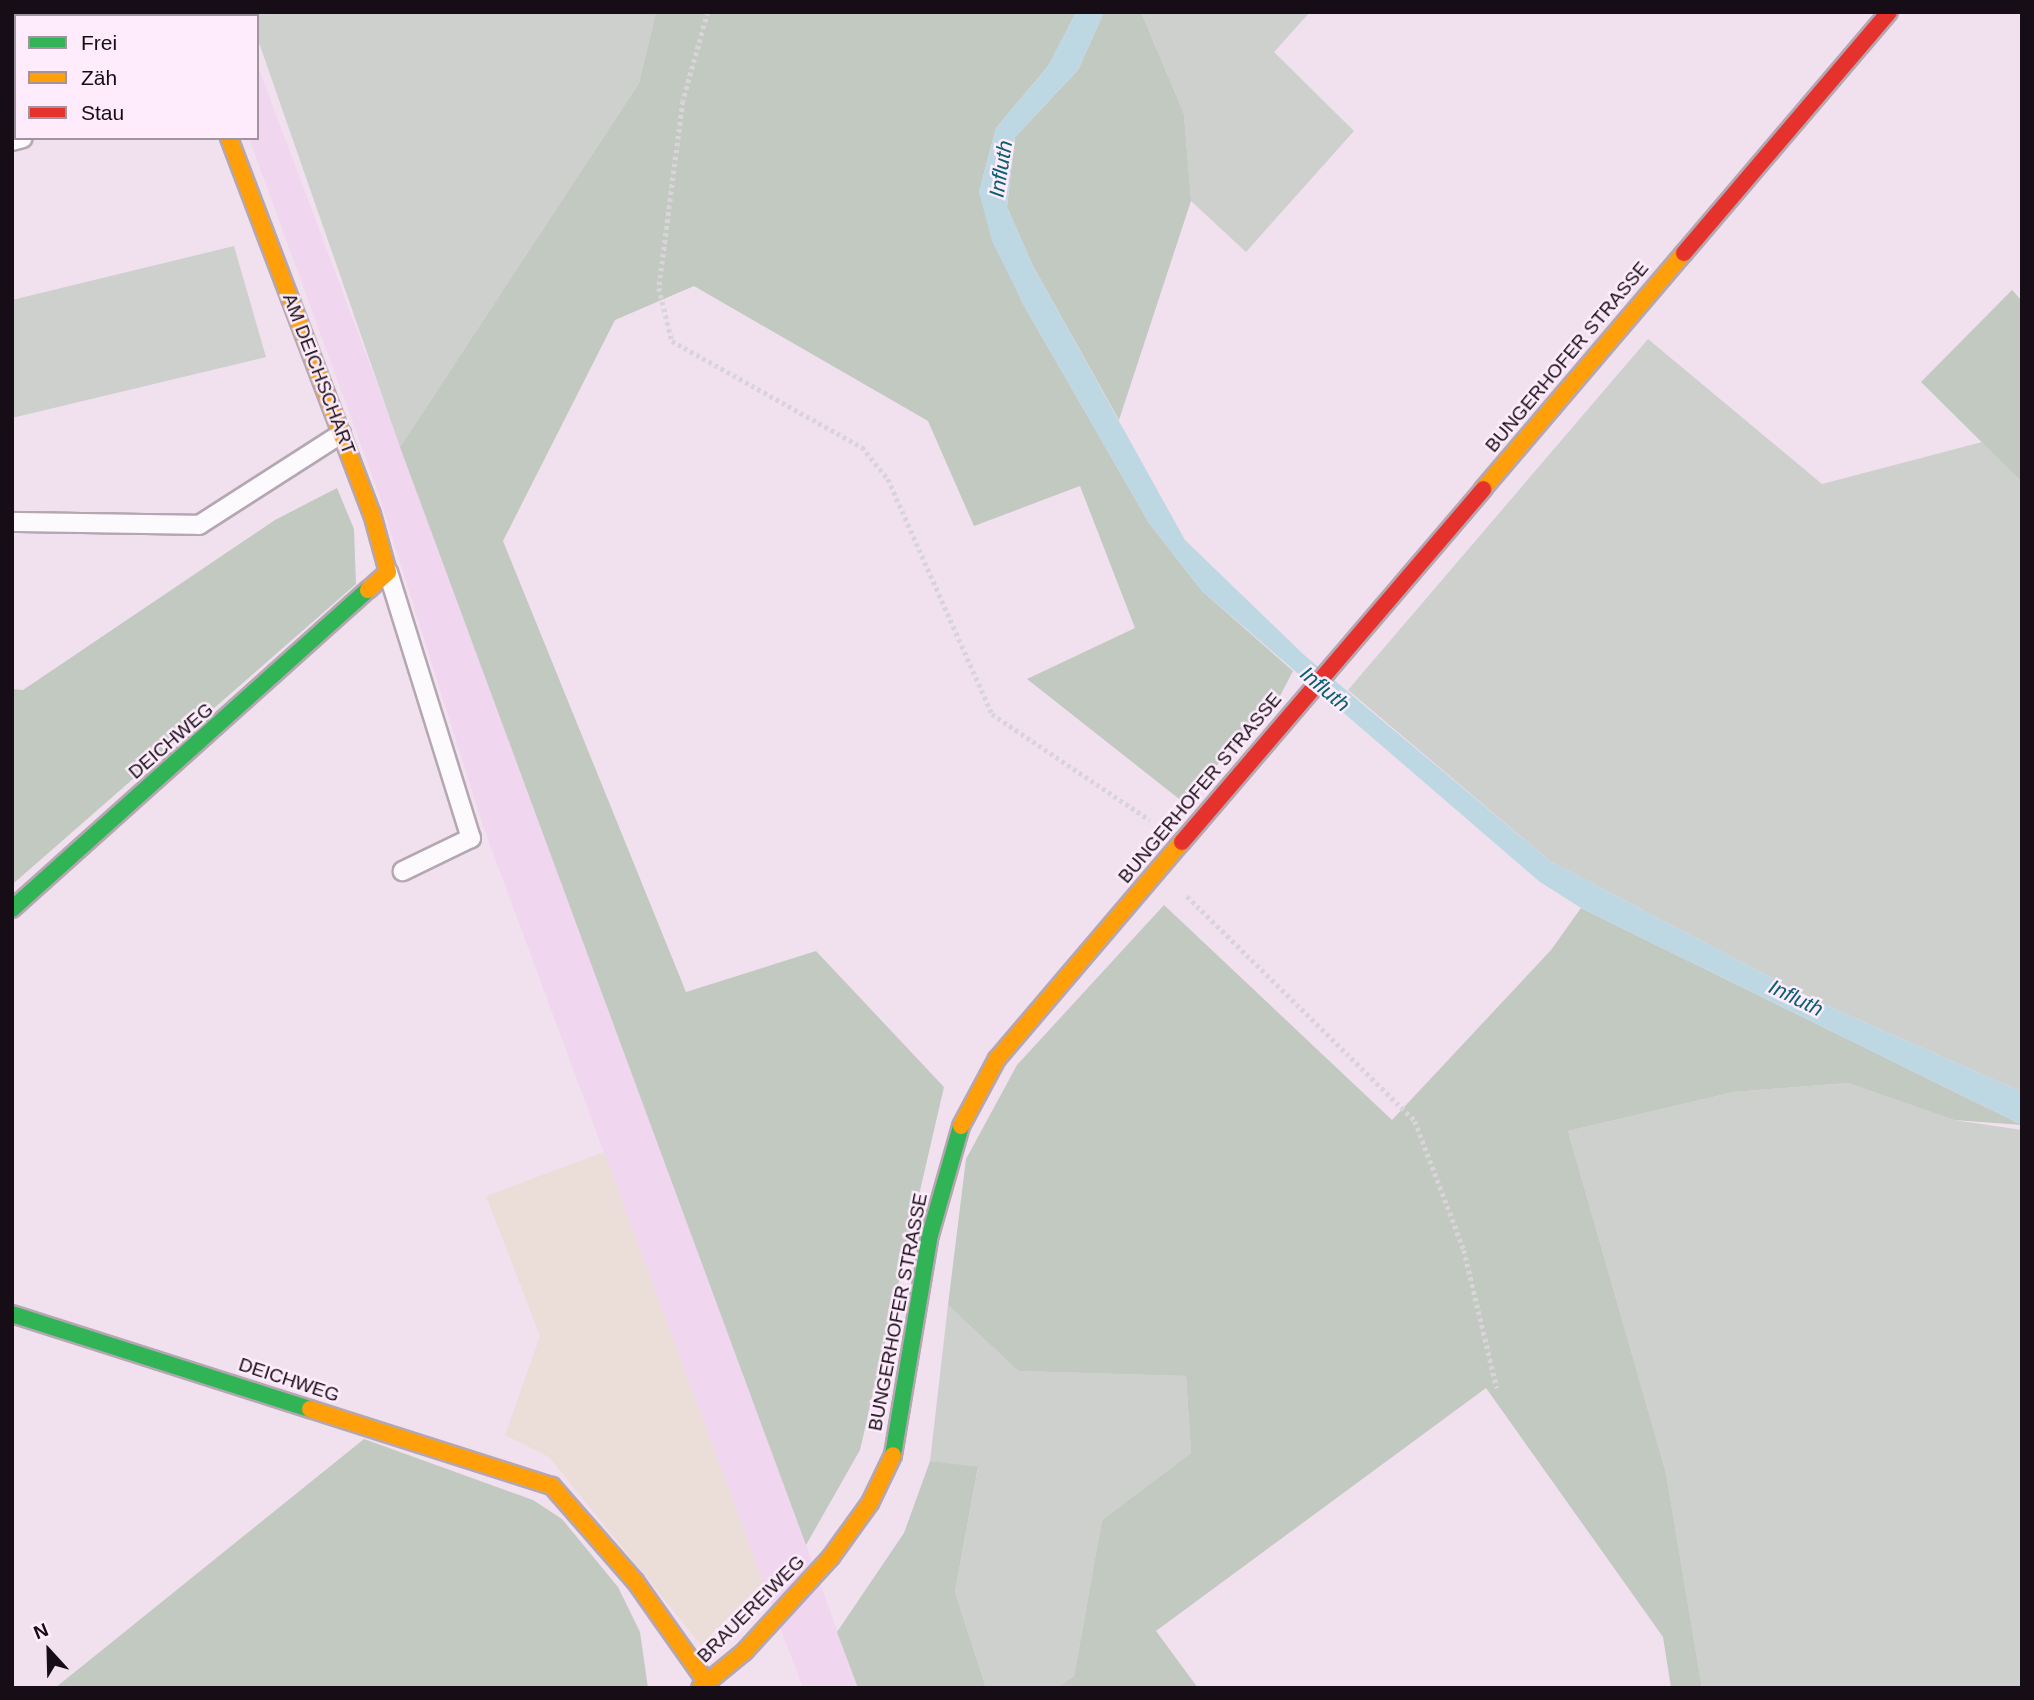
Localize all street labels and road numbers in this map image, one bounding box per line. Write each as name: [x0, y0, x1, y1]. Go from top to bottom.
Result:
street label: BUNGERHOFER STRASSE: [1481, 257, 1653, 457]
street label: AM DEICHSCHART: [278, 290, 360, 458]
street label: BUNGERHOFER STRASSE: [1114, 688, 1286, 888]
street label: DEICHWEG: [124, 698, 218, 784]
street label: BUNGERHOFER STRASSE: [864, 1191, 932, 1433]
street label: DEICHWEG: [236, 1353, 342, 1407]
street label: BRAUEREIWEG: [693, 1551, 809, 1667]

